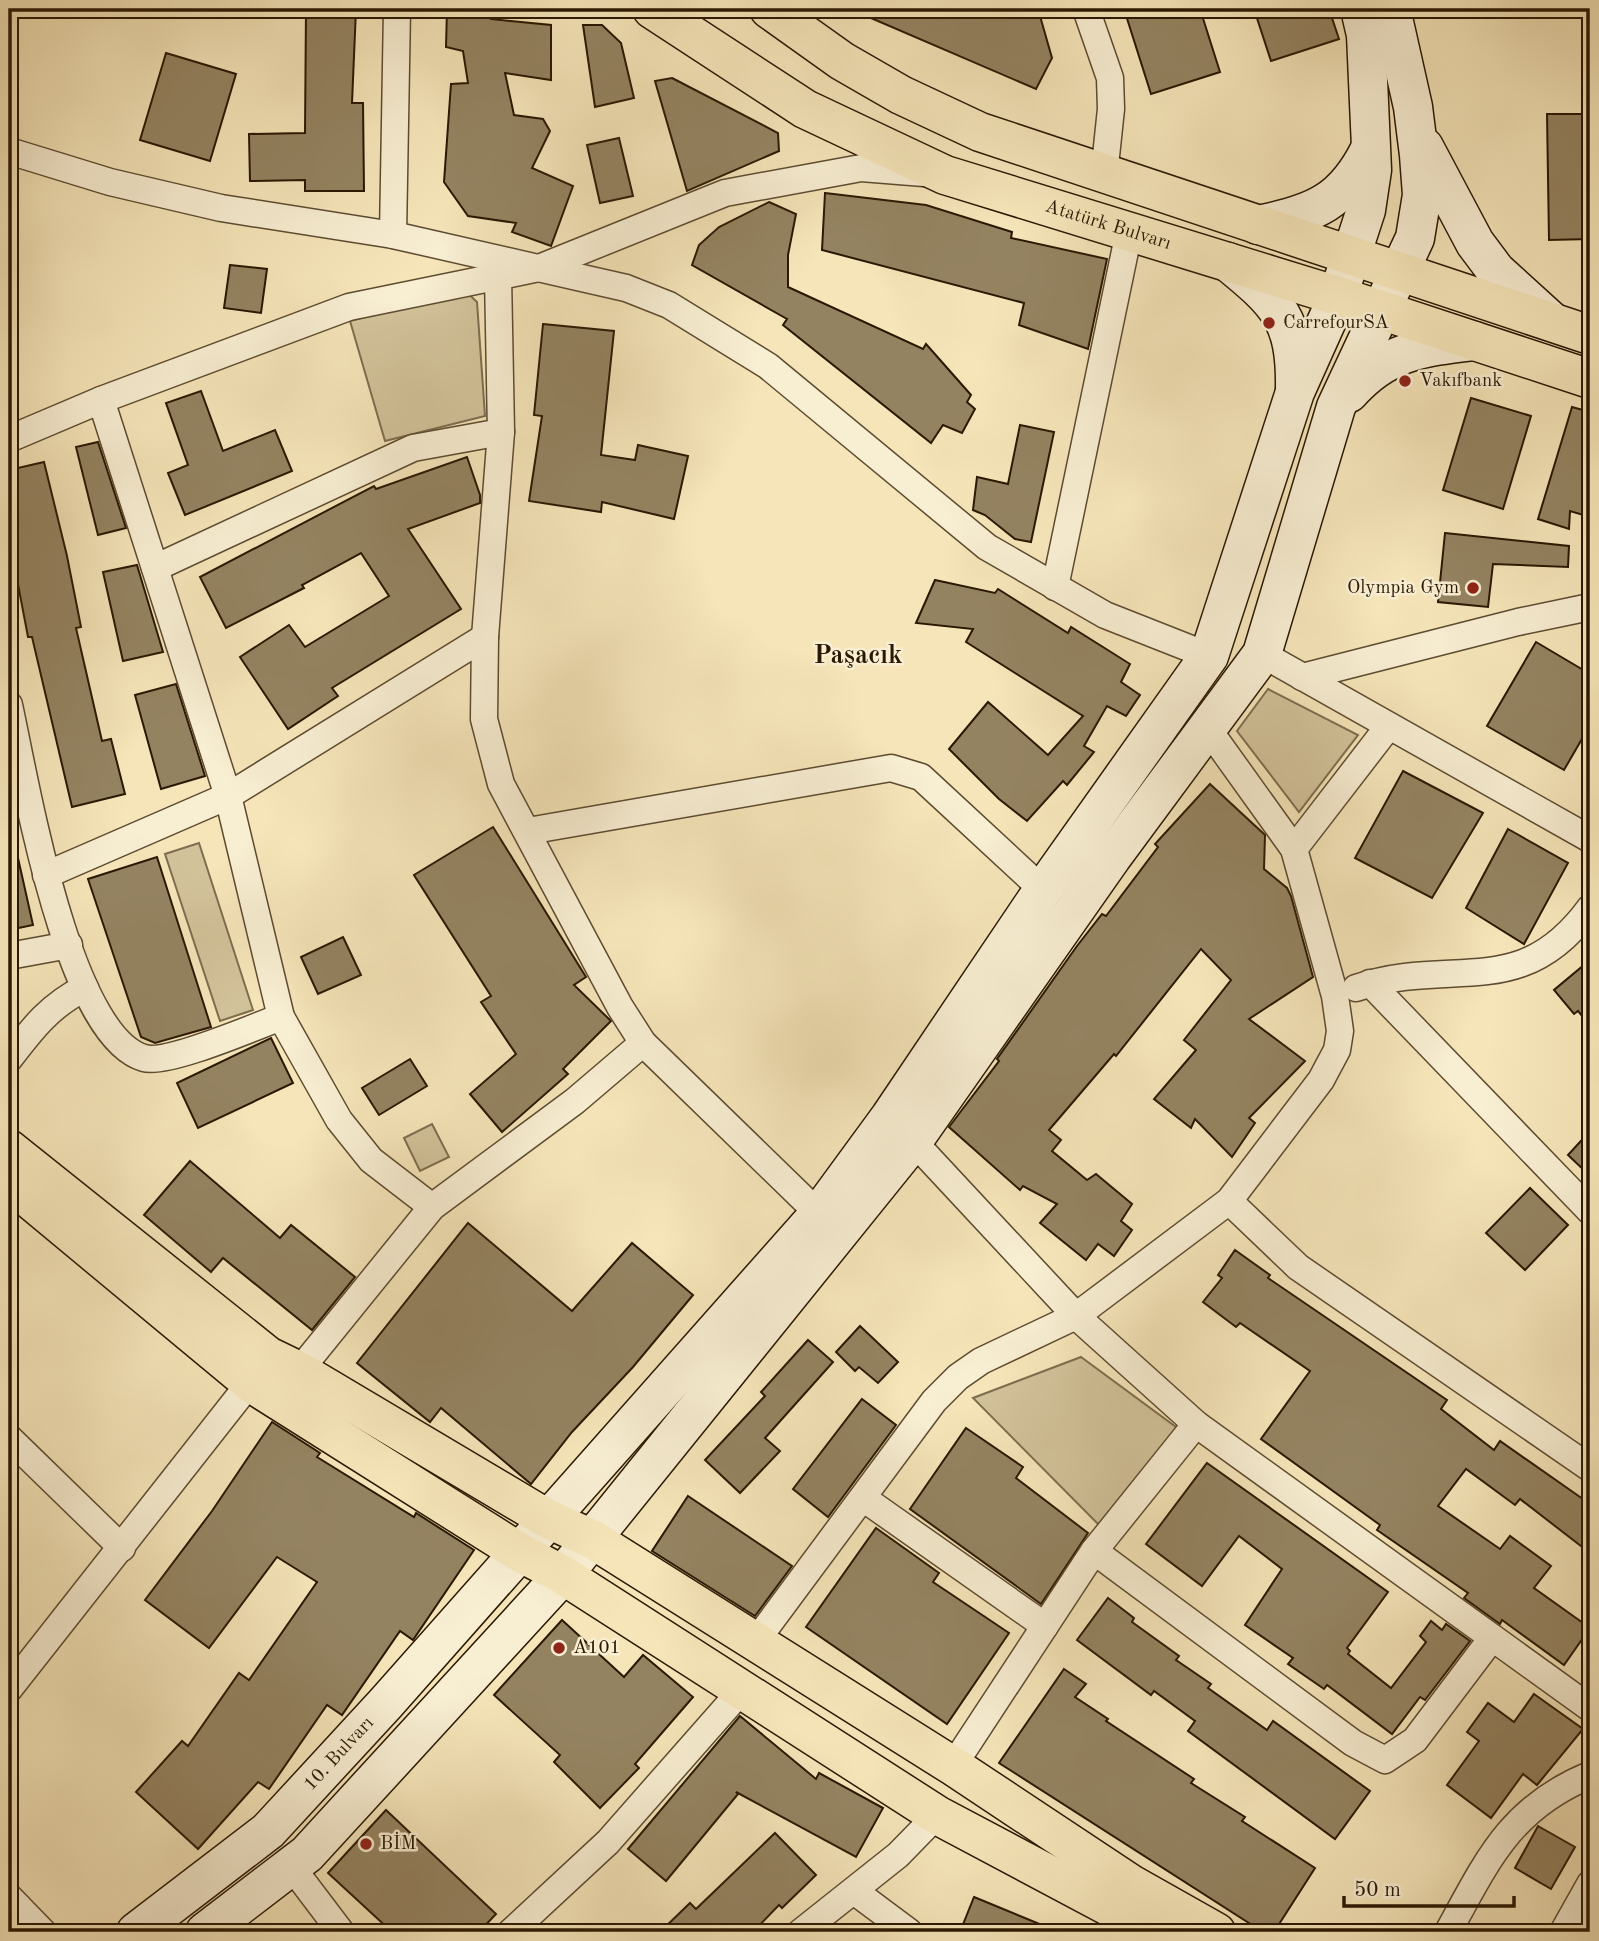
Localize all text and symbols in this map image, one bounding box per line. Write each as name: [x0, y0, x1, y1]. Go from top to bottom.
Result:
street label: Atatürk Bulvarı: [1043, 197, 1173, 253]
place label: CarrefourSA: [1283, 314, 1389, 333]
marker: CarrefourSA: [1261, 315, 1277, 331]
place label: Vakıfbank: [1419, 372, 1502, 391]
marker: Vakıfbank: [1397, 373, 1413, 389]
place label: Olympia Gym: [1347, 579, 1459, 598]
marker: Olympia Gym: [1465, 580, 1481, 596]
district label: Paşacık: [813, 643, 903, 669]
place label: A101: [573, 1639, 621, 1658]
marker: A101: [551, 1640, 567, 1656]
street label: 10. Bulvarı: [301, 1713, 378, 1795]
place label: BİM: [380, 1832, 417, 1854]
marker: BİM: [358, 1836, 374, 1852]
scale bar: [1344, 1864, 1513, 1908]
text: 50 m: [1354, 1880, 1401, 1901]

